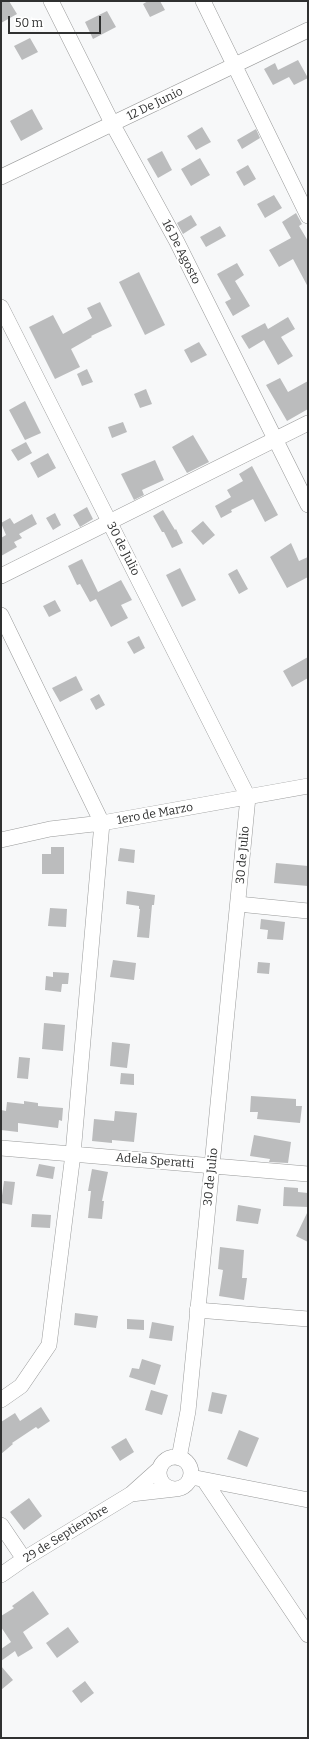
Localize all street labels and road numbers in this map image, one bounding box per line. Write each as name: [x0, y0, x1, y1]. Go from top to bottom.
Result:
street label: 12 De Junio: [125, 84, 185, 124]
street label: 16 De Agosto: [159, 217, 203, 287]
street label: 30 de Julio: [103, 520, 143, 578]
street label: 1ero de Marzo: [116, 800, 194, 828]
street label: 30 de Julio: [233, 825, 253, 885]
street label: 30 de Julio: [201, 1147, 221, 1207]
street label: Adela Speratti: [115, 1150, 195, 1172]
street label: 29 de Septiembre: [21, 1502, 111, 1566]

